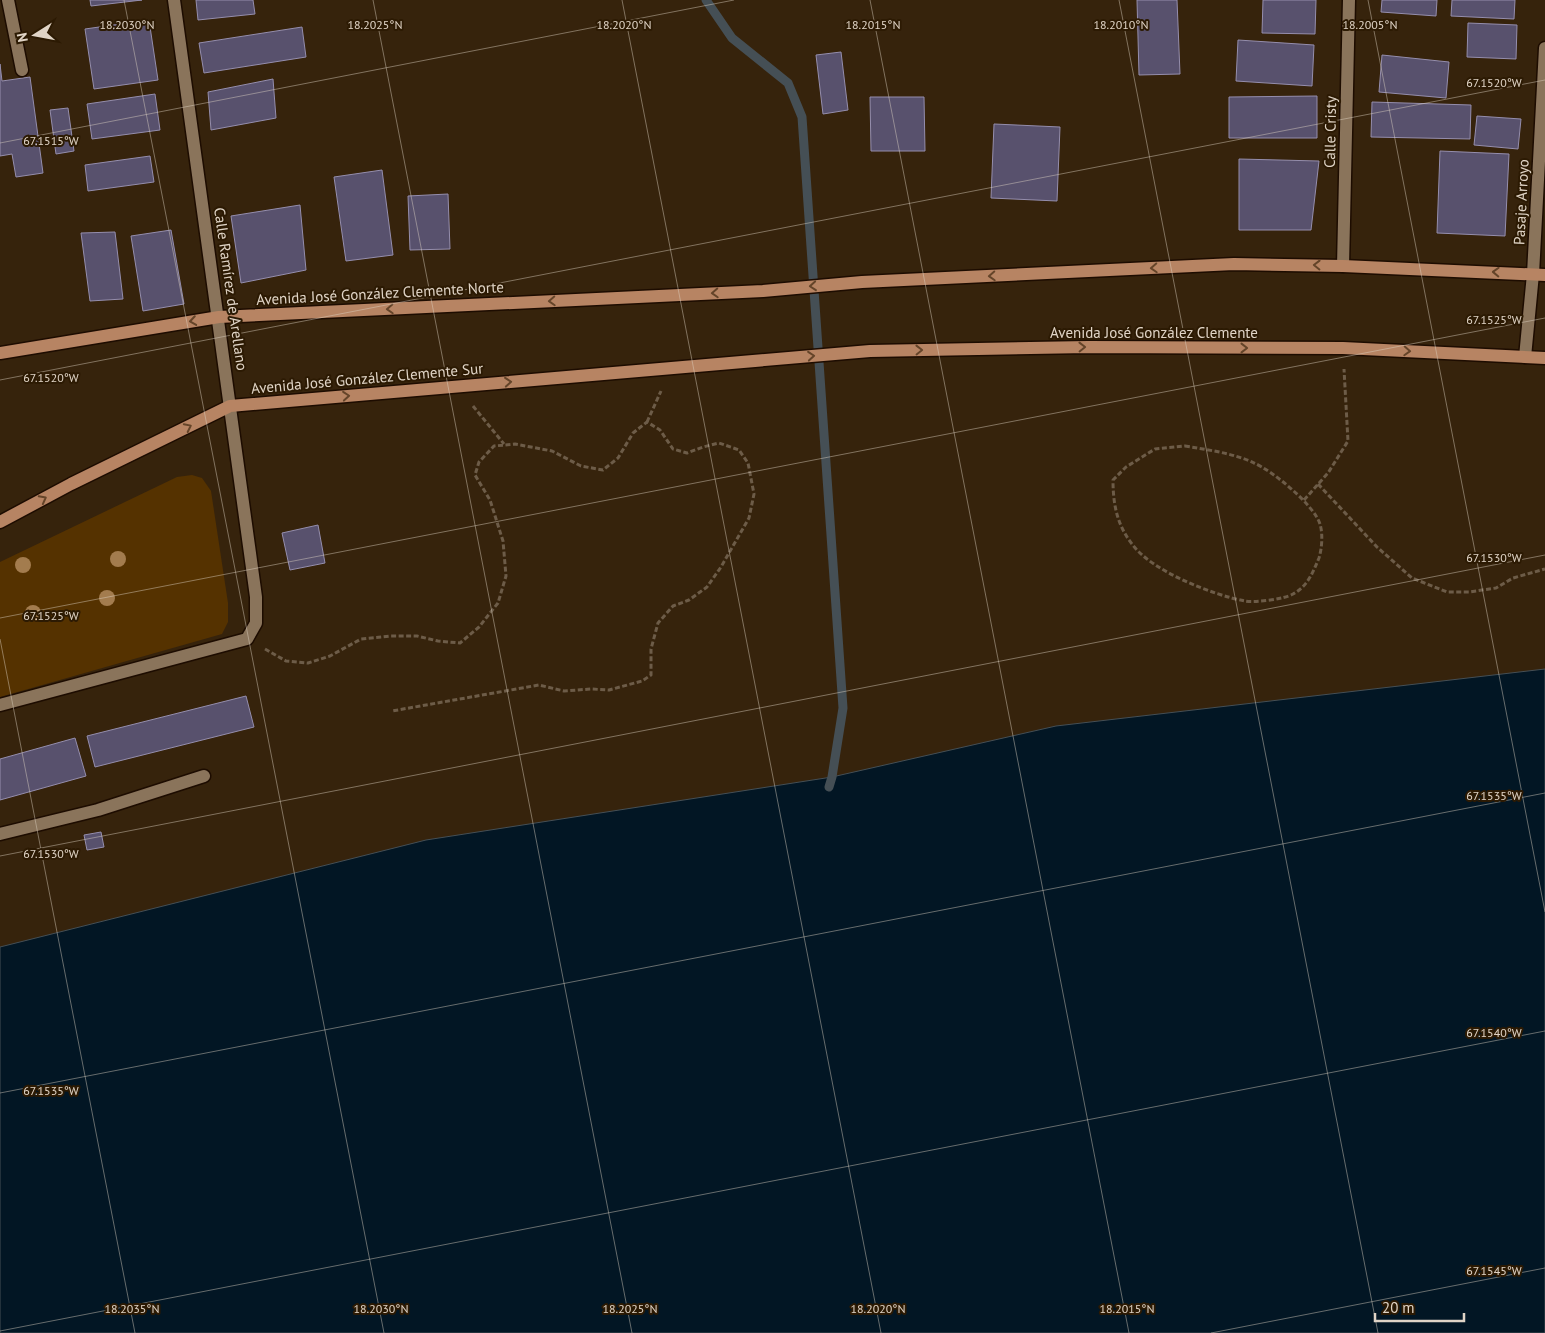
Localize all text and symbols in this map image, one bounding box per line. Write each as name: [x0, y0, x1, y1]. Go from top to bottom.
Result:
north arrow: [10, 10, 60, 60]
text: 18.2030°N: [100, 17, 154, 32]
text: 18.2025°N: [348, 17, 402, 32]
text: 18.2020°N: [597, 17, 651, 32]
text: 18.2015°N: [846, 17, 900, 32]
text: 18.2010°N: [1094, 17, 1148, 32]
text: 18.2005°N: [1343, 17, 1397, 32]
text: N: [13, 31, 32, 44]
text: 67.1520°W: [1466, 75, 1522, 90]
street label: Calle Cristy: [1320, 96, 1340, 168]
text: 67.1515°W: [23, 133, 79, 148]
street label: Pasaje Arroyo: [1509, 159, 1533, 245]
street label: Calle Ramírez de Arellano: [210, 206, 252, 372]
one-way arrow: [1312, 260, 1320, 270]
one-way arrow: [1150, 262, 1158, 273]
one-way arrow: [1492, 267, 1500, 277]
one-way arrow: [988, 270, 996, 281]
street label: Avenida José González Clemente Norte: [256, 277, 504, 309]
one-way arrow: [809, 281, 817, 292]
one-way arrow: [710, 288, 718, 299]
one-way arrow: [548, 295, 556, 306]
one-way arrow: [386, 303, 394, 314]
text: 67.1525°W: [1466, 312, 1522, 327]
one-way arrow: [189, 315, 197, 326]
street label: Avenida José González Clemente: [1050, 323, 1258, 342]
one-way arrow: [1078, 342, 1086, 352]
one-way arrow: [1240, 343, 1248, 353]
one-way arrow: [916, 345, 923, 355]
one-way arrow: [1403, 346, 1411, 357]
one-way arrow: [808, 351, 816, 362]
street label: Avenida José González Clemente Sur: [250, 358, 484, 398]
text: 67.1520°W: [23, 370, 79, 385]
one-way arrow: [504, 377, 512, 388]
one-way arrow: [342, 391, 350, 402]
one-way arrow: [183, 423, 192, 433]
one-way arrow: [38, 495, 47, 505]
text: 67.1530°W: [1466, 550, 1522, 565]
text: 67.1525°W: [23, 608, 79, 623]
text: 67.1535°W: [1466, 788, 1522, 803]
text: 67.1530°W: [23, 846, 79, 861]
text: 67.1540°W: [1466, 1025, 1522, 1040]
text: 67.1535°W: [23, 1083, 79, 1098]
text: 67.1545°W: [1466, 1263, 1522, 1278]
scale bar: [1375, 1290, 1464, 1322]
text: 20 m: [1382, 1298, 1415, 1317]
text: 18.2035°N: [105, 1301, 159, 1316]
text: 18.2030°N: [354, 1301, 408, 1316]
text: 18.2025°N: [603, 1301, 657, 1316]
text: 18.2020°N: [851, 1301, 905, 1316]
text: 18.2015°N: [1100, 1301, 1154, 1316]

